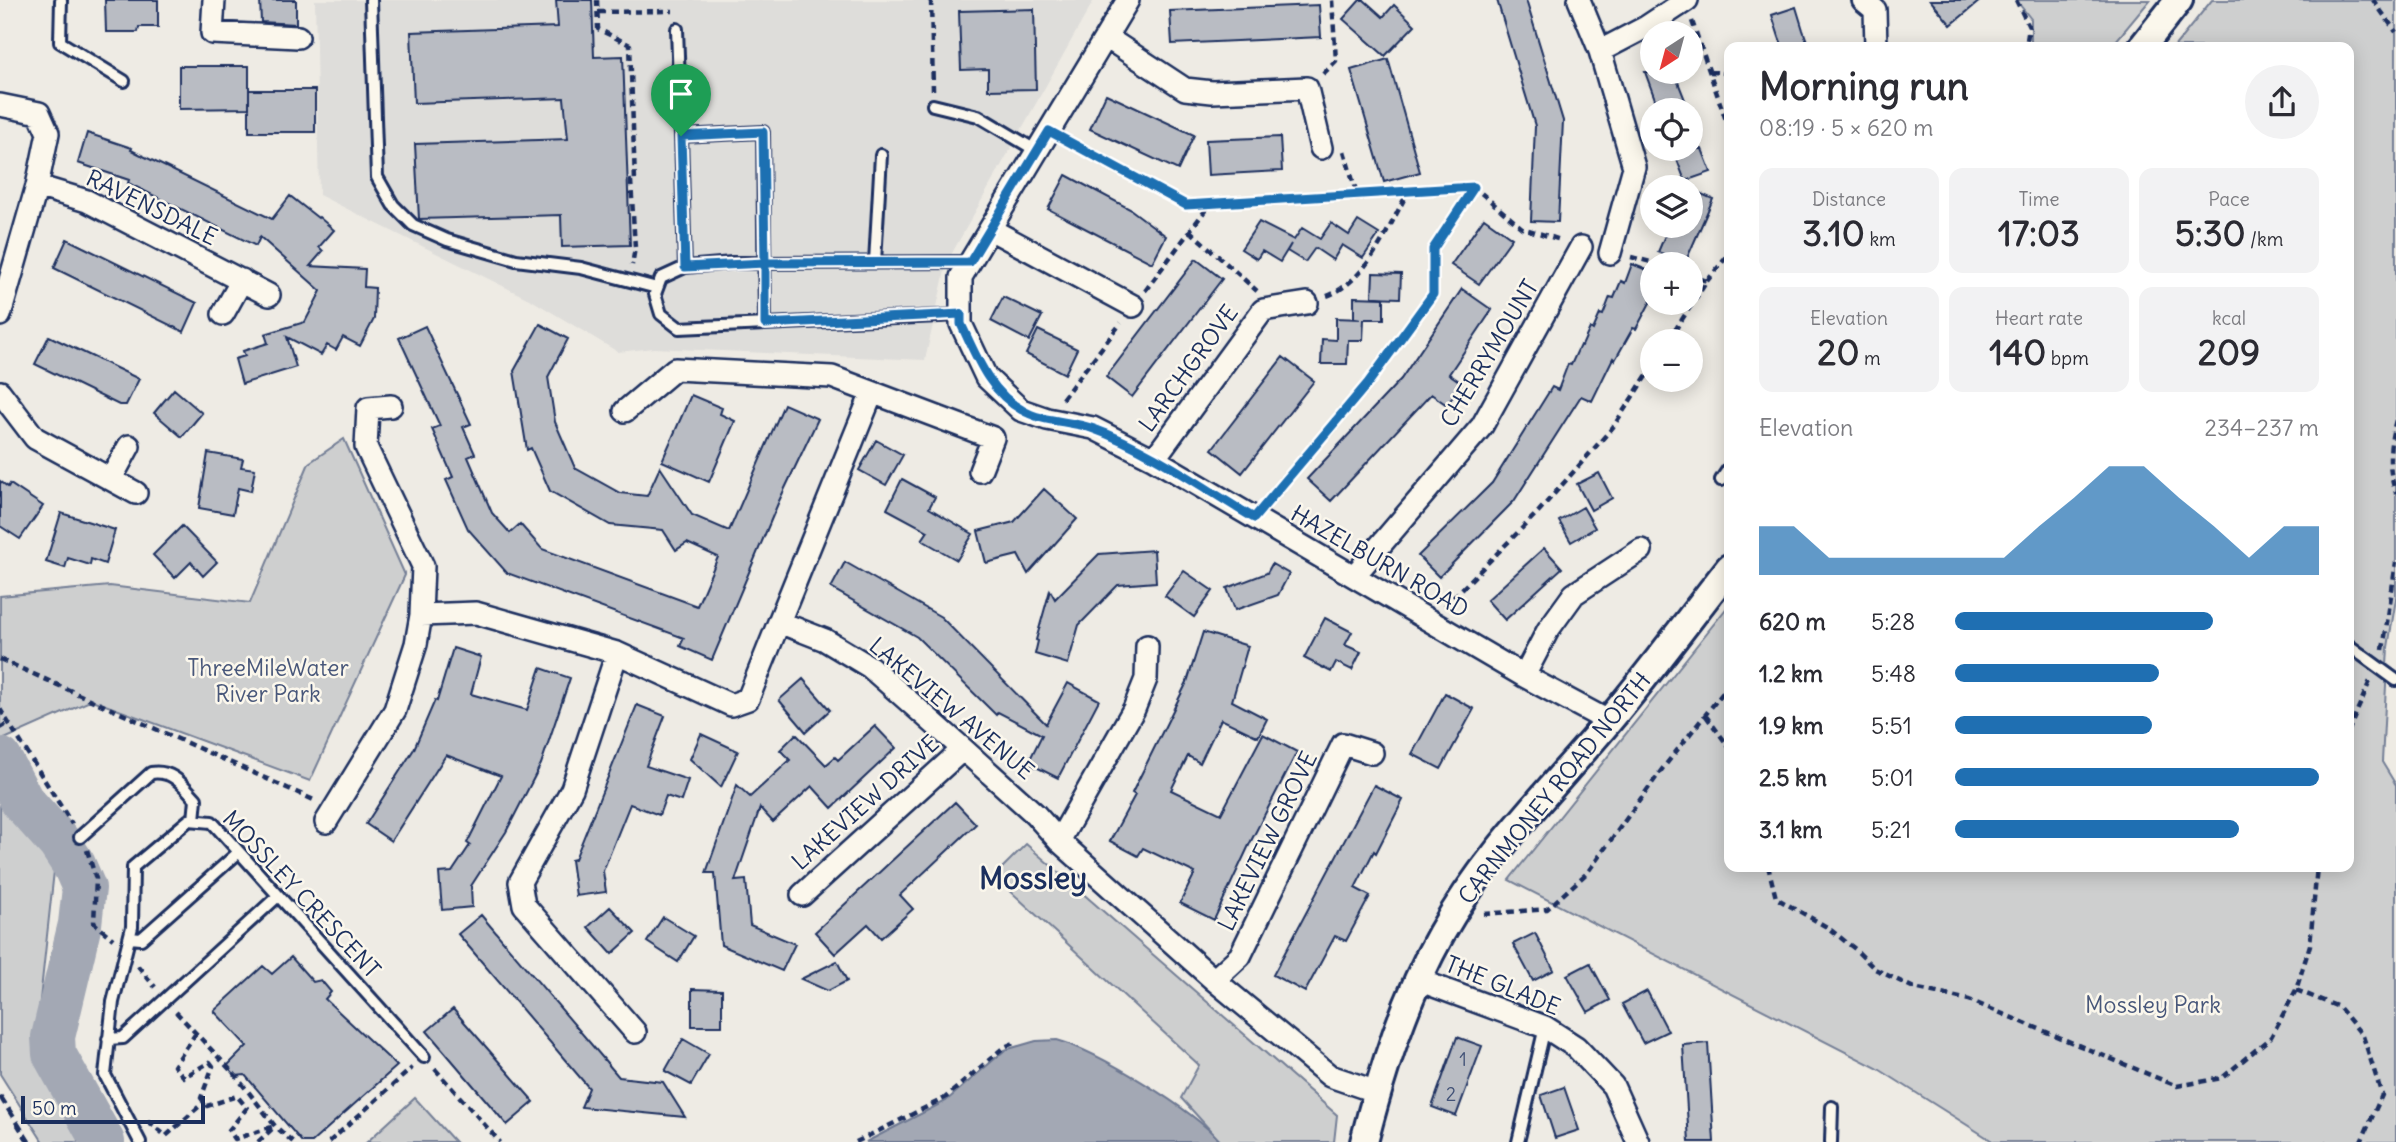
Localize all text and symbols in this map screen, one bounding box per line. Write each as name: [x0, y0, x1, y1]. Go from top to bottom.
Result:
north arrow: [1640, 21, 1703, 84]
map controls: [1640, 21, 1703, 392]
text: Morning run: [1759, 63, 1969, 110]
pin: [651, 64, 711, 136]
button: share: [2245, 65, 2319, 139]
icon: arrive: [662, 75, 700, 113]
button: locate: [1640, 98, 1703, 161]
text: 08:19 · 5 × 620 m: [1759, 113, 1933, 142]
street label: RAVENSDALE: [82, 163, 222, 251]
button: layers: [1640, 175, 1703, 238]
text: Distance: [1812, 187, 1886, 211]
text: Time: [2018, 187, 2060, 211]
text: Pace: [2208, 187, 2250, 211]
text: 3.10: [1802, 211, 1865, 255]
text: 17:03: [1998, 211, 2080, 255]
text: 5:30: [2175, 211, 2246, 255]
text: km: [1865, 227, 1896, 251]
text: /km: [2246, 227, 2283, 251]
button: +: [1640, 252, 1703, 315]
street label: CHERRYMOUNT: [1434, 274, 1544, 432]
street label: LARCHGROVE: [1132, 299, 1244, 437]
text: Elevation: [1810, 306, 1888, 330]
text: Heart rate: [1995, 306, 2083, 330]
text: kcal: [2212, 306, 2246, 330]
button: −: [1640, 329, 1703, 392]
text: 20: [1817, 330, 1860, 374]
text: 140: [1989, 330, 2046, 374]
text: 209: [2198, 330, 2260, 374]
text: m: [1860, 346, 1881, 370]
text: bpm: [2046, 346, 2089, 370]
text: Elevation: [1759, 413, 1853, 442]
text: 234–237 m: [2204, 413, 2319, 442]
street label: HAZELBURN ROAD: [1286, 498, 1474, 624]
text: 620 m: [1759, 607, 1826, 636]
text: 5:28: [1871, 607, 1915, 636]
street label: LAKEVIEW AVENUE: [864, 631, 1040, 785]
park label: ThreeMileWater River Park: [187, 653, 349, 708]
text: 1.2 km: [1759, 659, 1823, 688]
text: 5:48: [1871, 659, 1916, 688]
street label: CARNMONEY ROAD NORTH: [1452, 666, 1656, 910]
text: 1.9 km: [1759, 711, 1824, 740]
text: 5:51: [1871, 711, 1912, 740]
street label: LAKEVIEW DRIVE: [785, 728, 945, 876]
street label: LAKEVIEW GROVE: [1211, 747, 1323, 935]
text: 2.5 km: [1759, 763, 1827, 792]
text: 5:01: [1871, 763, 1914, 792]
street label: MOSSLEY CRESCENT: [217, 804, 387, 984]
text: 3.1 km: [1759, 815, 1822, 844]
text: 5:21: [1871, 815, 1911, 844]
district label: Mossley: [979, 859, 1087, 897]
street label: THE GLADE: [1441, 949, 1565, 1021]
park label: Mossley Park: [2085, 990, 2221, 1019]
house number: 1: [1459, 1047, 1467, 1071]
house number: 2: [1446, 1082, 1456, 1106]
scale bar: [21, 1093, 205, 1125]
text: 50 m: [32, 1096, 77, 1120]

